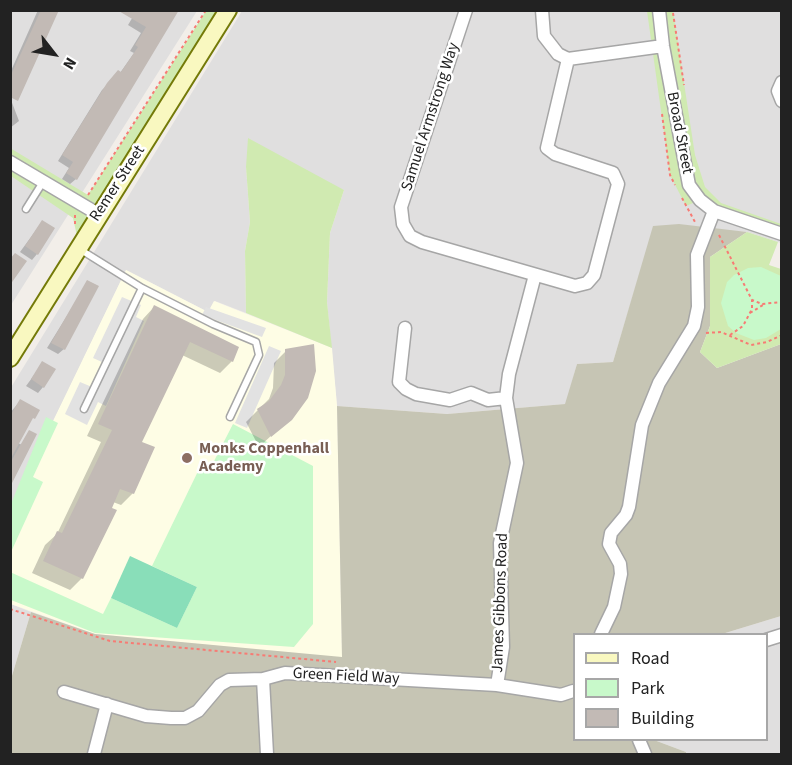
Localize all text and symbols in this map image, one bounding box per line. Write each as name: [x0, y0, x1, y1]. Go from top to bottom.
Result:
north arrow: [24, 24, 84, 84]
street label: Samuel Armstrong Way: [398, 40, 464, 194]
text: N: [57, 53, 82, 73]
street label: Broad Street: [662, 90, 696, 176]
street label: Remer Street: [86, 142, 150, 226]
place label: Monks Coppenhall Academy: [199, 439, 329, 477]
marker: Monks Coppenhall Academy: [180, 451, 194, 465]
street label: James Gibbons Road: [489, 533, 513, 673]
legend: [573, 633, 768, 741]
text: Road: [631, 646, 670, 671]
street label: Green Field Way: [292, 665, 400, 689]
text: Park: [631, 676, 665, 701]
text: Building: [631, 706, 694, 731]

